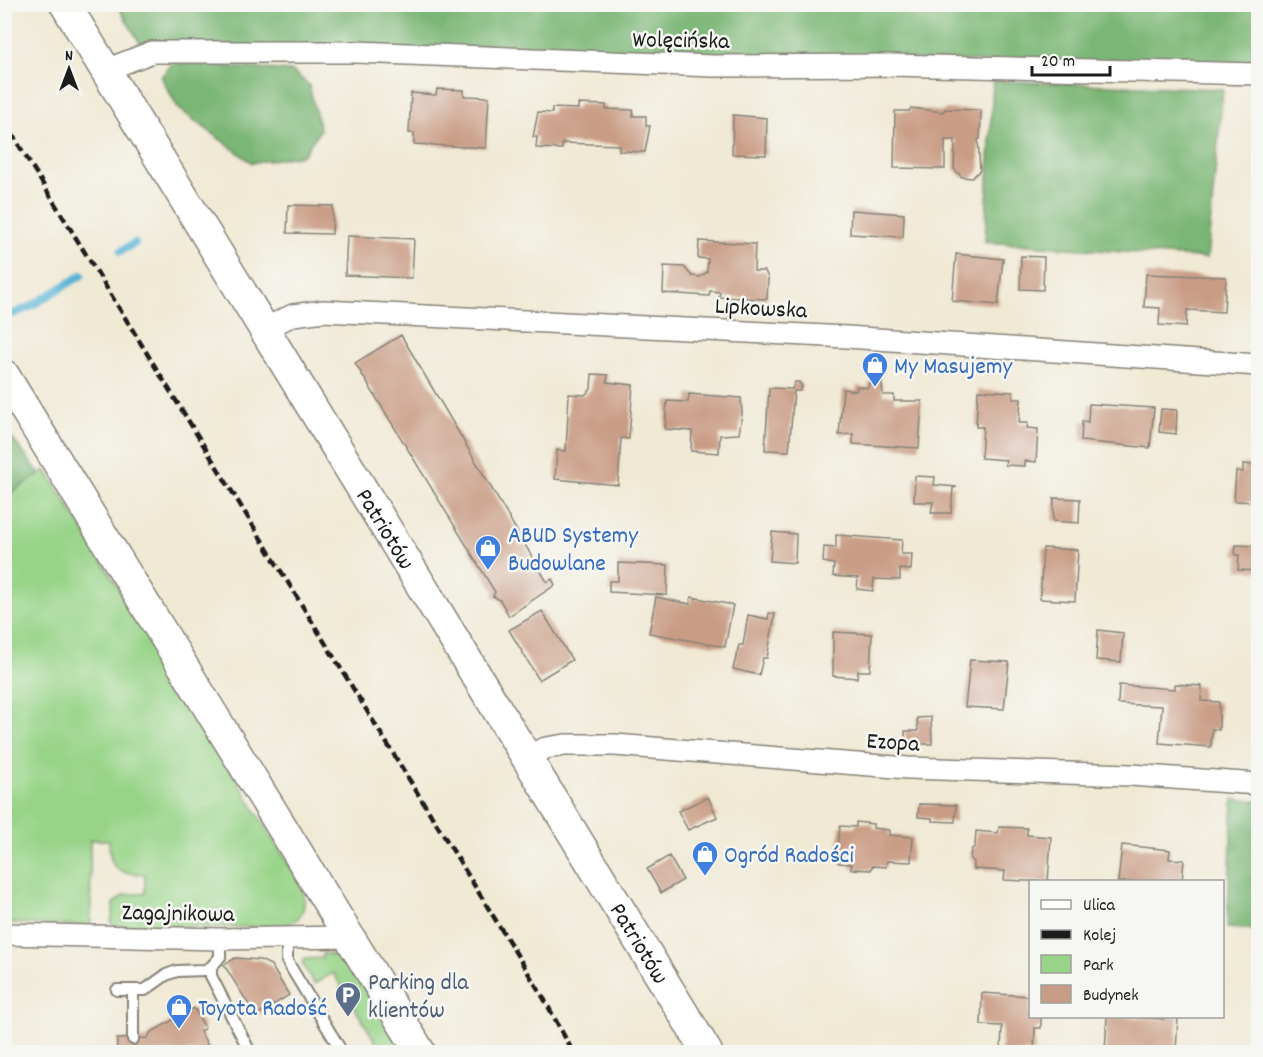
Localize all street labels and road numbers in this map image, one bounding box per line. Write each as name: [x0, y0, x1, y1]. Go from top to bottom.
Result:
street label: Wolęcińska: [632, 24, 731, 60]
street label: Lipkowska: [714, 291, 809, 329]
street label: Patriotów: [346, 483, 422, 577]
street label: Ezopa: [865, 725, 921, 763]
street label: Zagajnikowa: [121, 897, 235, 933]
street label: Patriotów: [600, 897, 676, 992]

